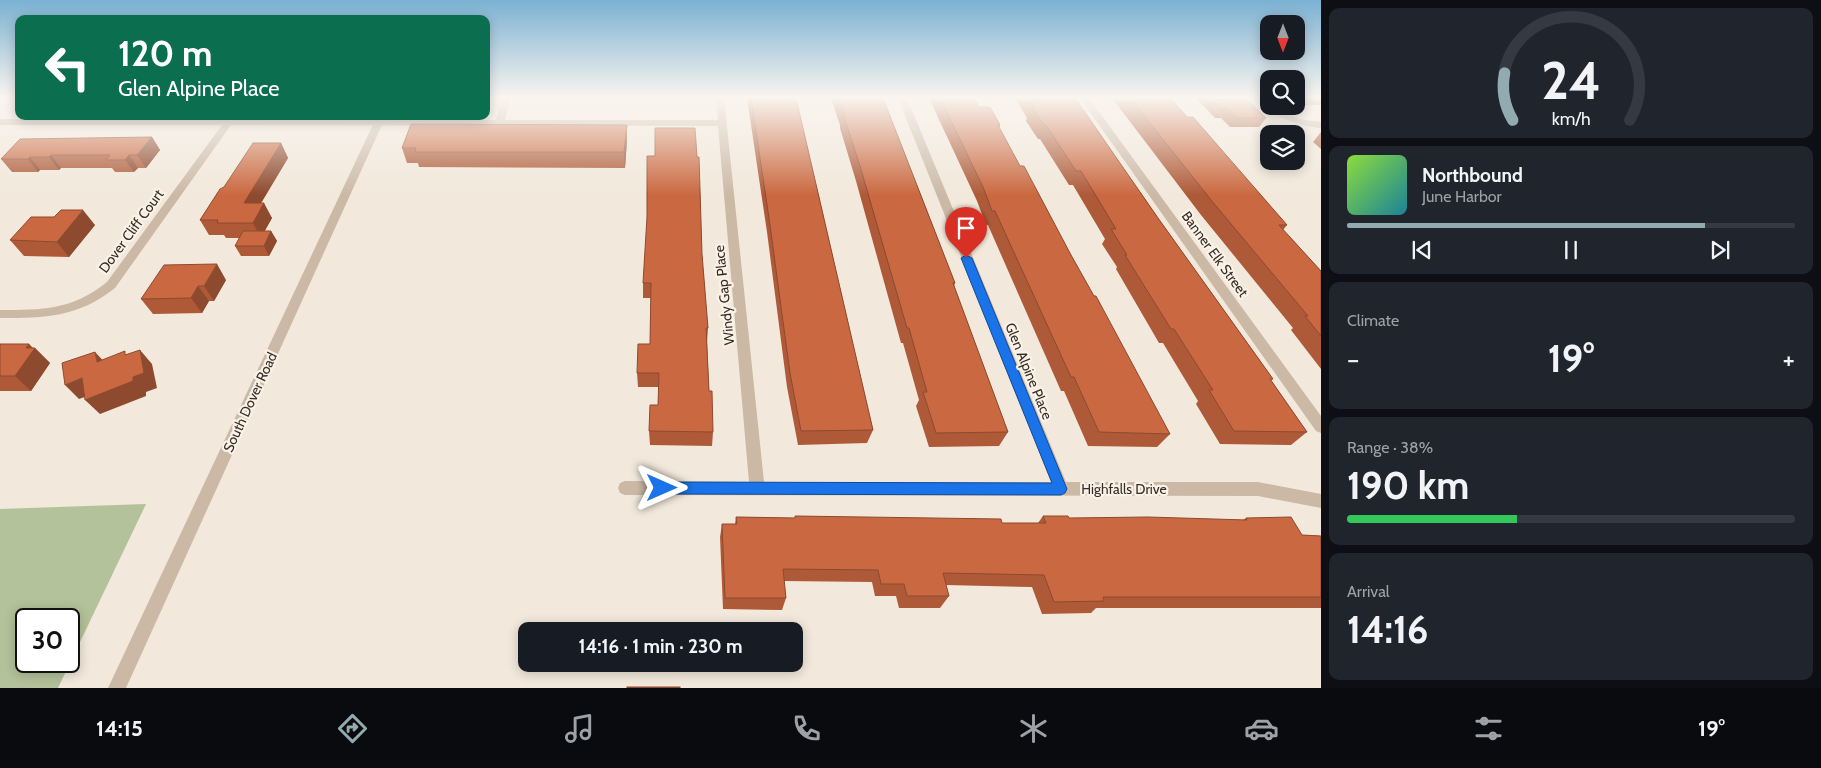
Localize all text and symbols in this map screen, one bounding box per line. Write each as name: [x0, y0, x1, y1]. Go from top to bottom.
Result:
north arrow: [1260, 15, 1305, 60]
map controls: [1260, 15, 1305, 170]
text: 120 m: [118, 32, 212, 75]
icon: left: [35, 35, 100, 100]
text: 24: [1541, 49, 1601, 112]
button: search: [1260, 70, 1305, 115]
text: Glen Alpine Place: [118, 75, 280, 102]
text: km/h: [1551, 108, 1591, 129]
button: layers: [1260, 125, 1305, 170]
text: Northbound: [1422, 164, 1523, 187]
street label: Dover Cliff Court: [95, 185, 168, 276]
text: June Harbor: [1422, 187, 1502, 206]
pin: [945, 207, 987, 258]
street label: Banner Elk Street: [1178, 207, 1252, 301]
icon: arrive: [952, 214, 980, 242]
icon: previous: [1408, 236, 1436, 264]
icon: pause: [1557, 236, 1585, 264]
icon: next: [1706, 236, 1734, 264]
street label: Windy Gap Place: [710, 244, 738, 346]
text: Climate: [1347, 311, 1399, 330]
street label: Glen Alpine Place: [1001, 320, 1057, 422]
text: 19°: [1548, 335, 1594, 382]
text: −: [1347, 342, 1359, 376]
text: +: [1783, 342, 1795, 376]
street label: South Dover Road: [219, 349, 281, 455]
text: Range · 38%: [1347, 438, 1433, 457]
position arrow: [635, 461, 687, 513]
text: 190 km: [1347, 462, 1469, 509]
street label: Highfalls Drive: [1081, 480, 1167, 498]
text: Arrival: [1347, 582, 1390, 601]
text: 14:16: [1347, 606, 1428, 653]
speed limit sign: 30: [15, 608, 80, 673]
text: 14:16 · 1 min · 230 m: [579, 635, 742, 658]
icon: directions: [335, 711, 370, 746]
icon: music: [562, 711, 597, 746]
icon: phone: [789, 711, 824, 746]
icon: climate: [1016, 711, 1051, 746]
icon: car: [1244, 711, 1279, 746]
icon: filters: [1471, 711, 1506, 746]
text: 14:15: [96, 715, 143, 742]
text: 19°: [1698, 715, 1725, 742]

